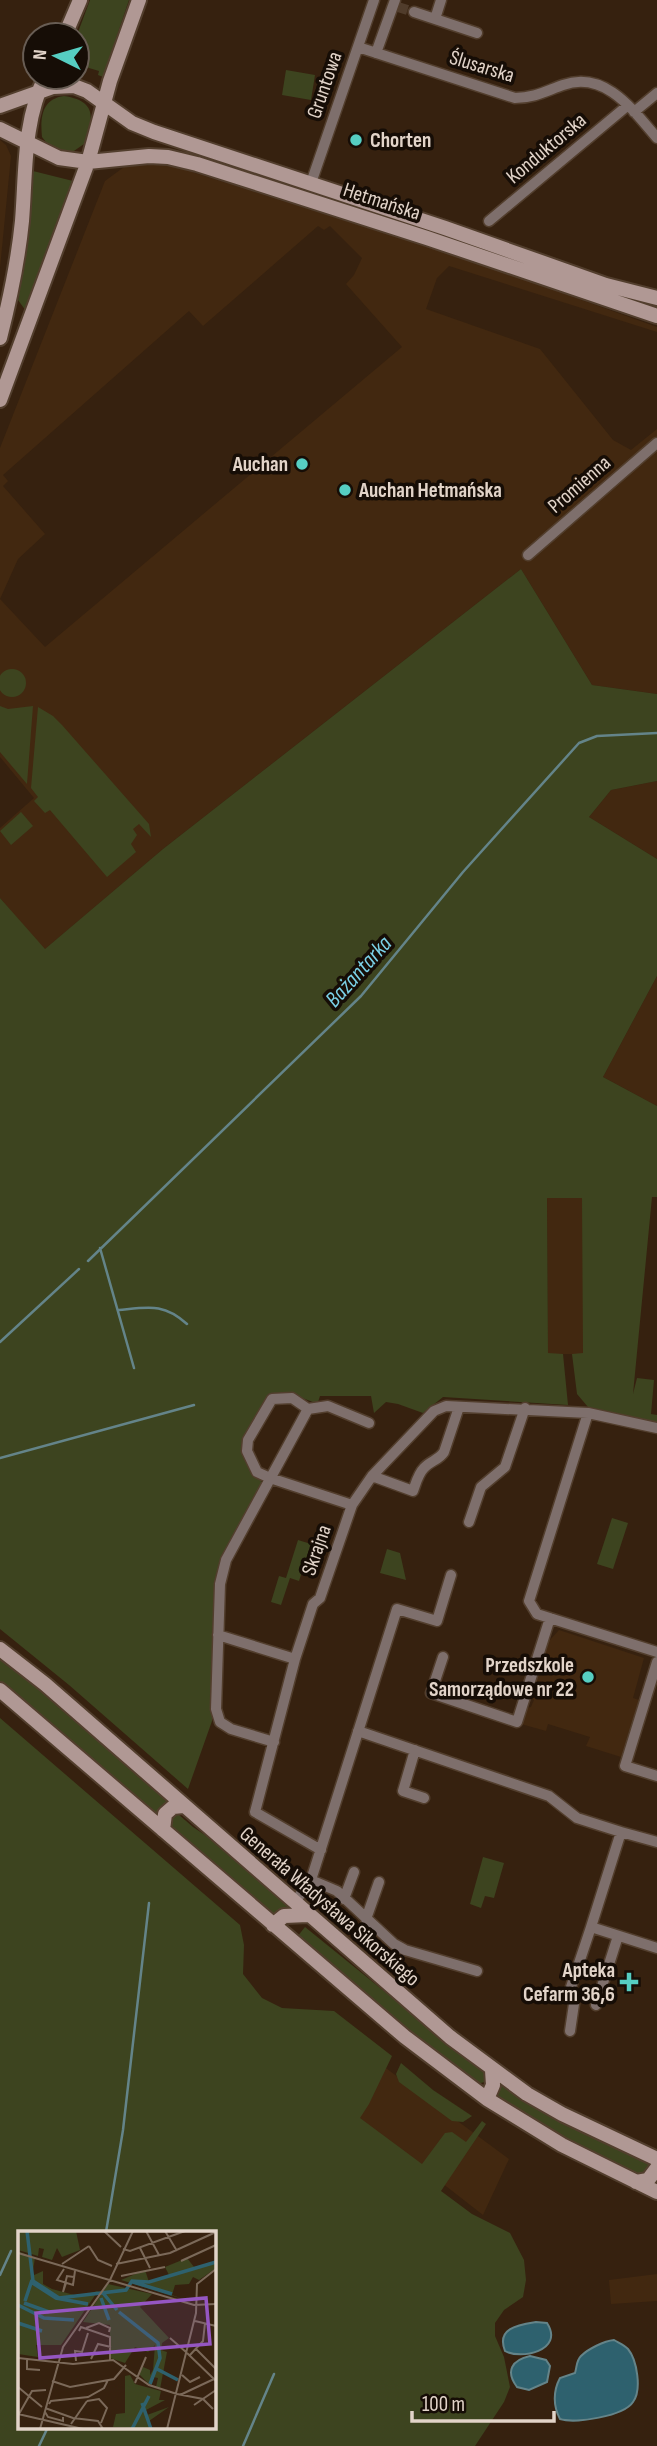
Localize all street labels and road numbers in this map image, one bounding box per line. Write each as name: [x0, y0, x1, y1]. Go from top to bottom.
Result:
street label: Ślusarska: [446, 45, 517, 88]
street label: Gruntowa: [301, 49, 348, 122]
street label: Konduktorska: [501, 108, 591, 189]
street label: Hetmańska: [340, 177, 424, 226]
street label: Promienna: [543, 450, 616, 518]
street label: Skrajna: [296, 1522, 337, 1579]
street label: Generała Władysława Sikorskiego: [235, 1821, 425, 1991]

